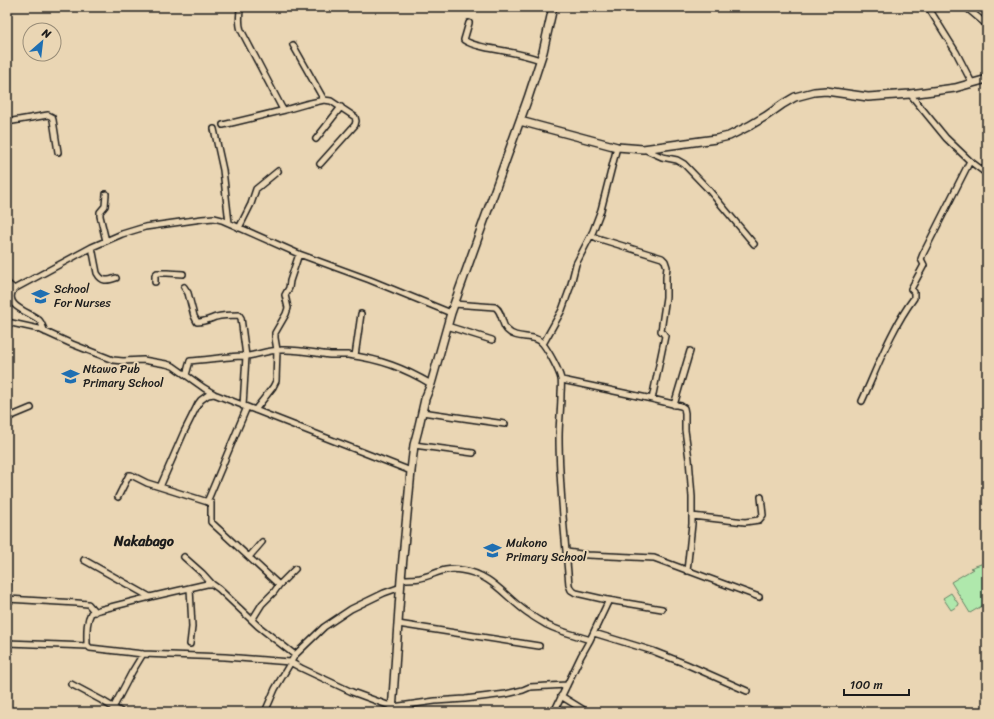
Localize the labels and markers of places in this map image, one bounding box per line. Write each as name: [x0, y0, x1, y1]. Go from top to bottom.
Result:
place label: School For Nurses: [54, 278, 111, 314]
school or university icon: School For Nurses: [31, 286, 51, 306]
place label: Ntawo Pub Primary School: [83, 358, 164, 394]
school or university icon: Ntawo Pub Primary School: [60, 366, 80, 386]
place label: Mukono Primary School: [506, 532, 587, 568]
school or university icon: Mukono Primary School: [483, 540, 503, 560]

